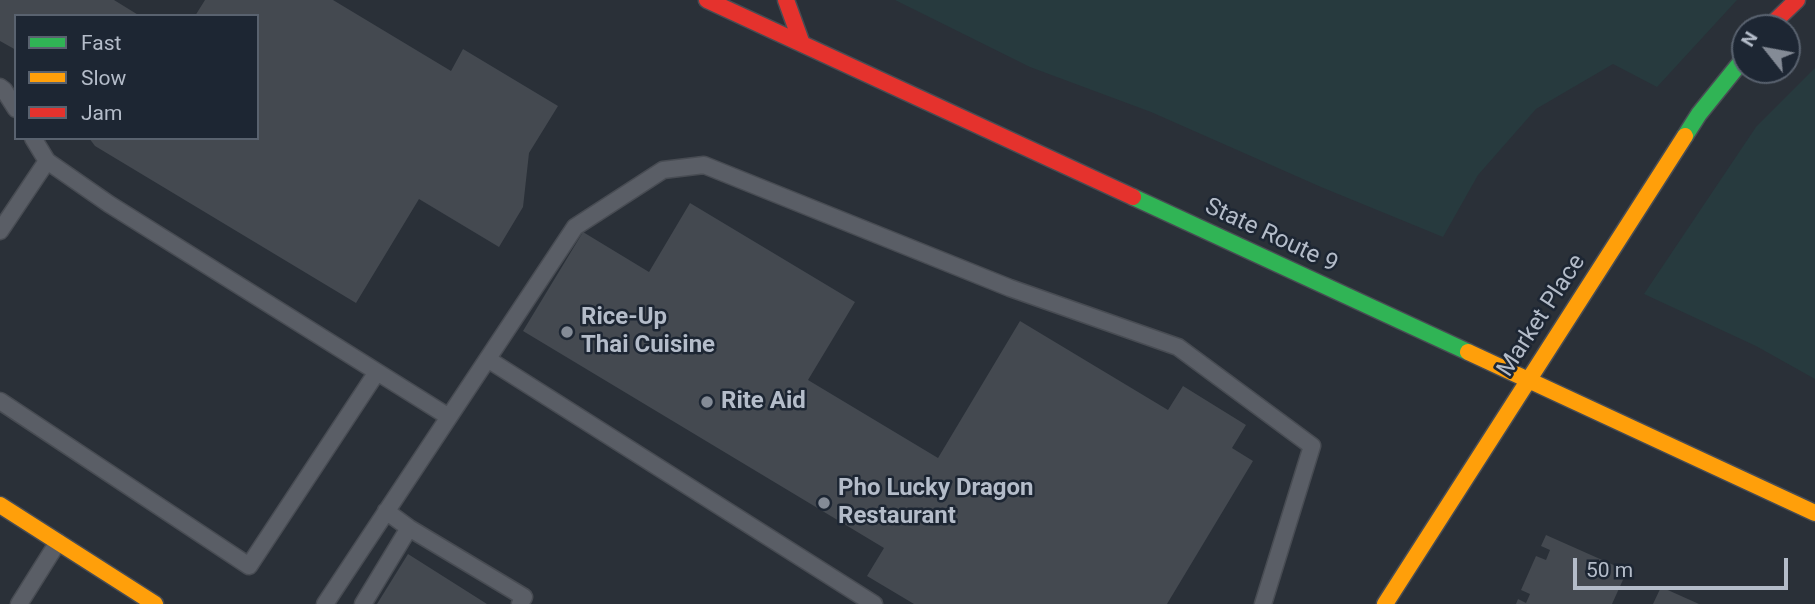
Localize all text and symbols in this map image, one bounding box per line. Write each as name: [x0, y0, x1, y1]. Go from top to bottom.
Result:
legend: [14, 14, 259, 140]
north arrow: [1731, 14, 1801, 84]
text: N: [1736, 27, 1763, 51]
text: Fast: [81, 31, 121, 55]
text: Slow: [81, 66, 126, 90]
text: Jam: [81, 101, 122, 125]
street label: State Route 9: [1200, 193, 1342, 279]
street label: Market Place: [1492, 249, 1592, 383]
place label: Rice-Up Thai Cuisine: [581, 304, 715, 360]
marker: Rice-Up Thai Cuisine: [559, 324, 575, 340]
place label: Rite Aid: [721, 388, 806, 416]
marker: Rite Aid: [699, 394, 715, 410]
place label: Pho Lucky Dragon Restaurant: [838, 475, 1033, 531]
marker: Pho Lucky Dragon Restaurant: [816, 495, 832, 511]
scale bar: [1577, 544, 1792, 588]
text: 50 m: [1586, 558, 1633, 582]

